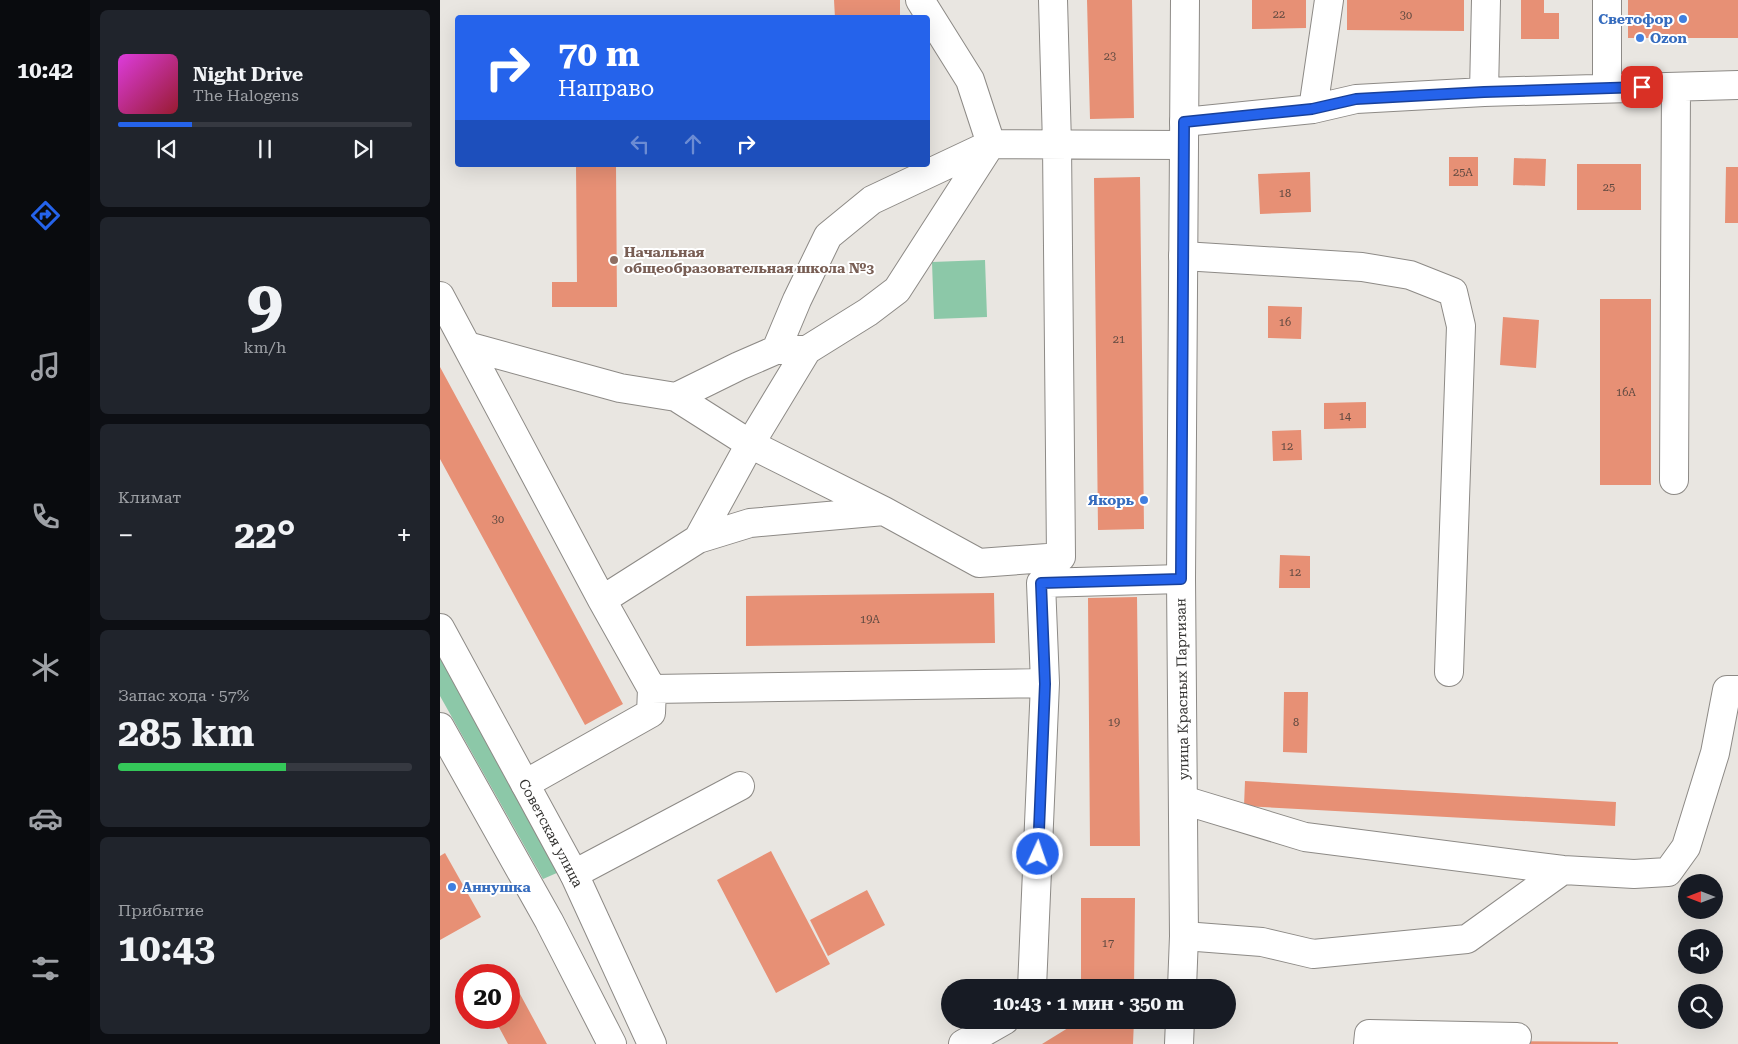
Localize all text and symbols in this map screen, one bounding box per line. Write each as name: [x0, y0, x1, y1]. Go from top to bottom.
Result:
house number: 22: [1273, 8, 1285, 21]
house number: 30: [1400, 9, 1412, 22]
place label: Светофор: [1598, 11, 1673, 27]
marker: Светофор: [1677, 13, 1689, 25]
place label: Ozon: [1650, 30, 1688, 46]
marker: Ozon: [1634, 32, 1646, 44]
text: 70 m: [558, 34, 640, 75]
icon: right: [475, 35, 540, 100]
house number: 23: [1104, 50, 1116, 63]
text: 10:42: [17, 58, 73, 83]
text: Night Drive: [193, 63, 303, 86]
pin: [1621, 66, 1663, 108]
icon: arrive: [1628, 73, 1656, 101]
text: Направо: [558, 76, 654, 101]
text: The Halogens: [193, 86, 299, 105]
icon: left: [626, 130, 654, 158]
icon: ahead: [679, 130, 707, 158]
icon: right: [732, 130, 760, 158]
icon: previous: [153, 135, 181, 163]
icon: pause: [251, 135, 279, 163]
icon: next: [349, 135, 377, 163]
house number: 25А: [1453, 166, 1473, 179]
house number: 25: [1603, 181, 1615, 194]
house number: 18: [1279, 187, 1291, 200]
icon: directions: [28, 198, 63, 233]
place label: Начальная общеобразовательная школа №3: [624, 244, 874, 276]
marker: Начальная общеобразовательная школа №3: [608, 254, 620, 266]
text: 9: [247, 267, 283, 343]
house number: 16: [1279, 316, 1291, 329]
house number: 21: [1113, 333, 1125, 346]
text: km/h: [244, 338, 286, 357]
icon: music: [28, 349, 63, 384]
house number: 16А: [1616, 386, 1636, 399]
house number: 14: [1339, 410, 1352, 423]
house number: 12: [1281, 440, 1293, 453]
text: Климат: [118, 488, 181, 507]
place label: Якорь: [1088, 492, 1135, 508]
marker: Якорь: [1138, 494, 1150, 506]
icon: phone: [28, 499, 63, 534]
text: 22°: [234, 513, 296, 557]
house number: 30: [492, 513, 504, 526]
text: −: [118, 519, 134, 552]
text: +: [396, 519, 412, 552]
house number: 12: [1289, 566, 1301, 579]
street label: улица Красных Партизан: [1172, 598, 1192, 780]
house number: 19А: [860, 613, 880, 626]
icon: climate: [28, 650, 63, 685]
text: Запас хода · 57%: [118, 686, 249, 705]
text: 285 km: [118, 711, 254, 755]
house number: 19: [1108, 716, 1120, 729]
house number: 8: [1293, 716, 1299, 729]
street label: Советская улица: [516, 776, 586, 890]
icon: car: [28, 801, 63, 836]
position arrow: [1011, 827, 1063, 879]
north arrow: [1678, 874, 1722, 919]
map controls: [1678, 874, 1723, 1029]
place label: Аннушка: [462, 879, 532, 895]
marker: Аннушка: [446, 881, 458, 893]
text: Прибытие: [118, 901, 204, 920]
text: 10:43: [118, 926, 215, 970]
button: sound: [1678, 929, 1723, 974]
house number: 17: [1102, 937, 1114, 950]
icon: filters: [28, 951, 63, 986]
speed limit sign: 20: [455, 964, 520, 1029]
button: search: [1678, 984, 1723, 1029]
text: 10:43 · 1 мин · 350 m: [993, 992, 1184, 1015]

